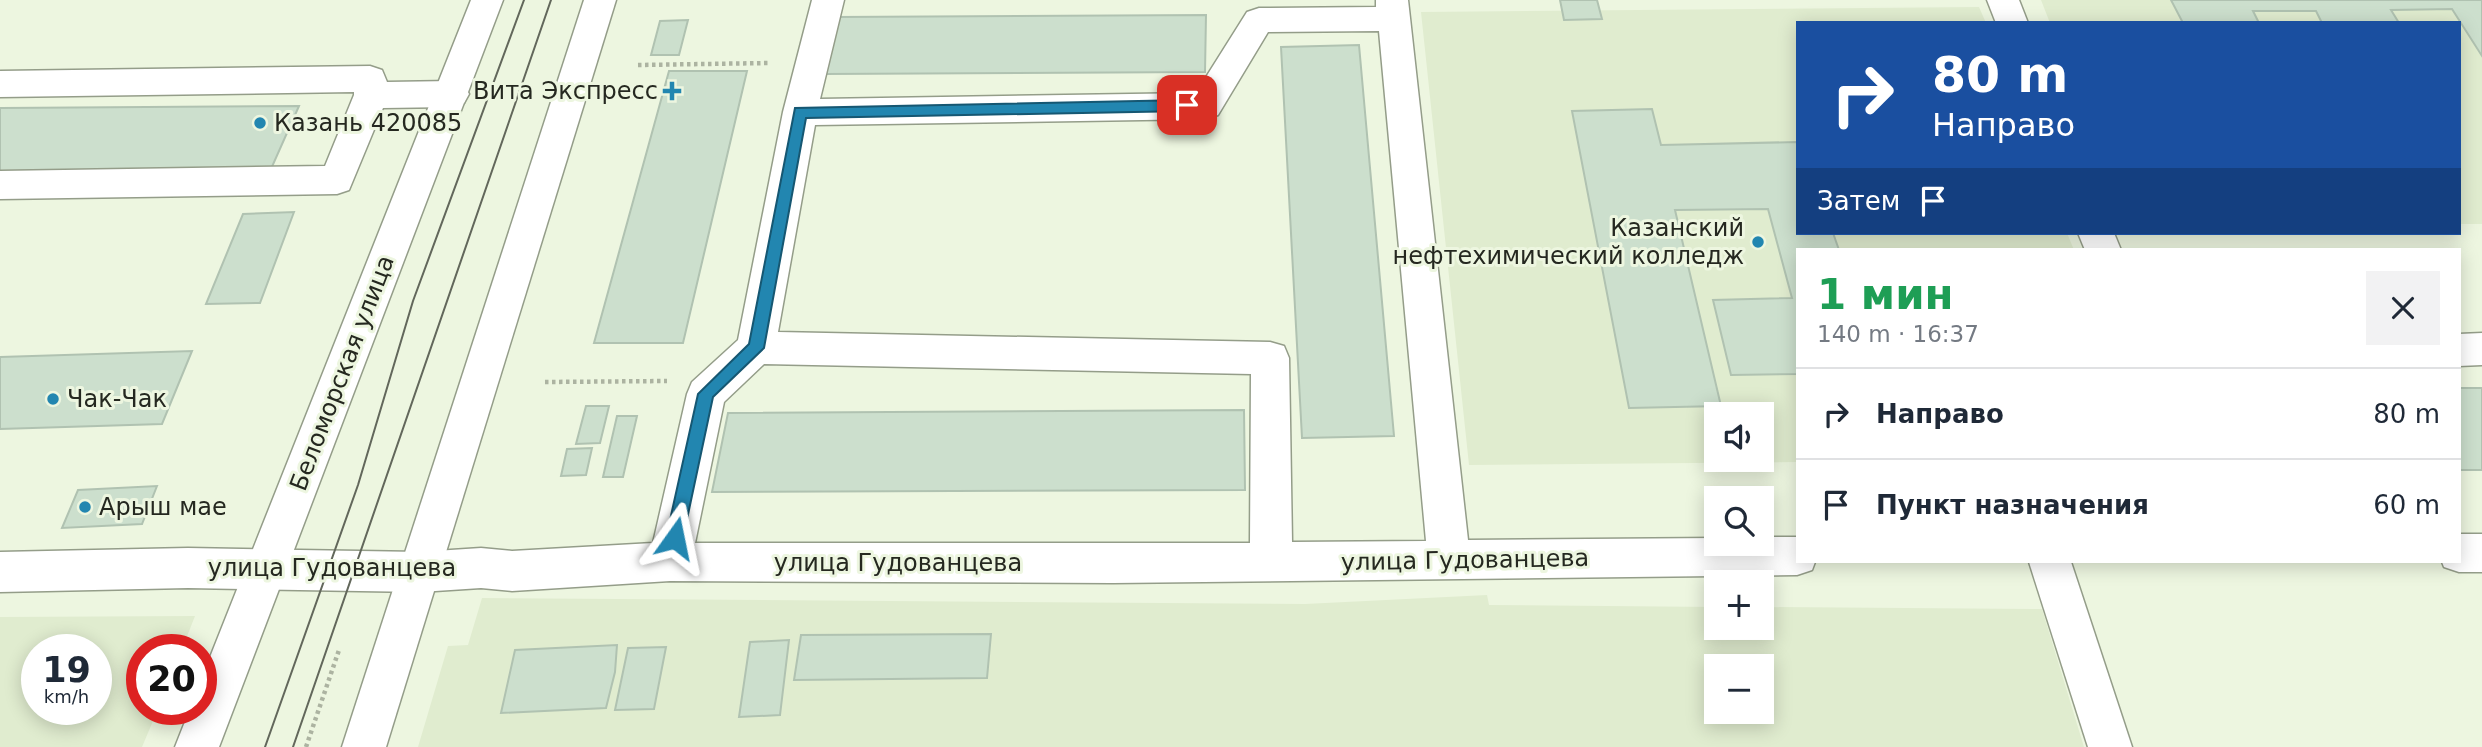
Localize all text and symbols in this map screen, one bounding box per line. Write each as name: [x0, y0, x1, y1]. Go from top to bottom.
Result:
text: 80 m: [1932, 47, 2068, 104]
icon: right: [1817, 49, 1908, 140]
pin: [1157, 75, 1217, 135]
place label: Вита Экспресс: [473, 77, 658, 105]
marker: Вита Экспресс: [664, 83, 680, 99]
icon: arrive: [1168, 86, 1206, 124]
text: Направо: [1932, 106, 2075, 144]
place label: Казань 420085: [274, 109, 462, 137]
marker: Казань 420085: [252, 115, 268, 131]
icon: arrive: [1914, 182, 1952, 220]
text: Затем: [1817, 186, 1900, 216]
place label: Казанский нефтехимический колледж: [1392, 214, 1744, 270]
marker: Казанский нефтехимический колледж: [1750, 234, 1766, 250]
street label: Беломорская улица: [284, 251, 400, 495]
text: 1 мин: [1817, 270, 1954, 319]
button: close: [2366, 271, 2440, 345]
text: 140 m · 16:37: [1817, 321, 1979, 347]
place label: Чак-Чак: [67, 385, 167, 413]
marker: Чак-Чак: [45, 391, 61, 407]
icon: right: [1817, 395, 1855, 433]
text: Направо: [1876, 399, 2004, 429]
text: 80 m: [2373, 399, 2440, 429]
map controls: [1704, 402, 1774, 724]
button: sound: [1704, 402, 1774, 472]
button: search: [1704, 486, 1774, 556]
icon: arrive: [1817, 486, 1855, 524]
text: Пункт назначения: [1876, 490, 2149, 520]
text: 60 m: [2373, 490, 2440, 520]
place label: Арыш мае: [99, 493, 227, 521]
marker: Арыш мае: [77, 499, 93, 515]
position arrow: [638, 501, 712, 575]
street label: улица Гудованцева: [1341, 544, 1589, 576]
street label: улица Гудованцева: [774, 549, 1022, 577]
street label: улица Гудованцева: [208, 554, 456, 582]
button: +: [1704, 570, 1774, 640]
speed limit sign: 20: [126, 634, 217, 725]
text: 19: [42, 650, 91, 690]
button: −: [1704, 654, 1774, 724]
text: km/h: [44, 686, 89, 707]

